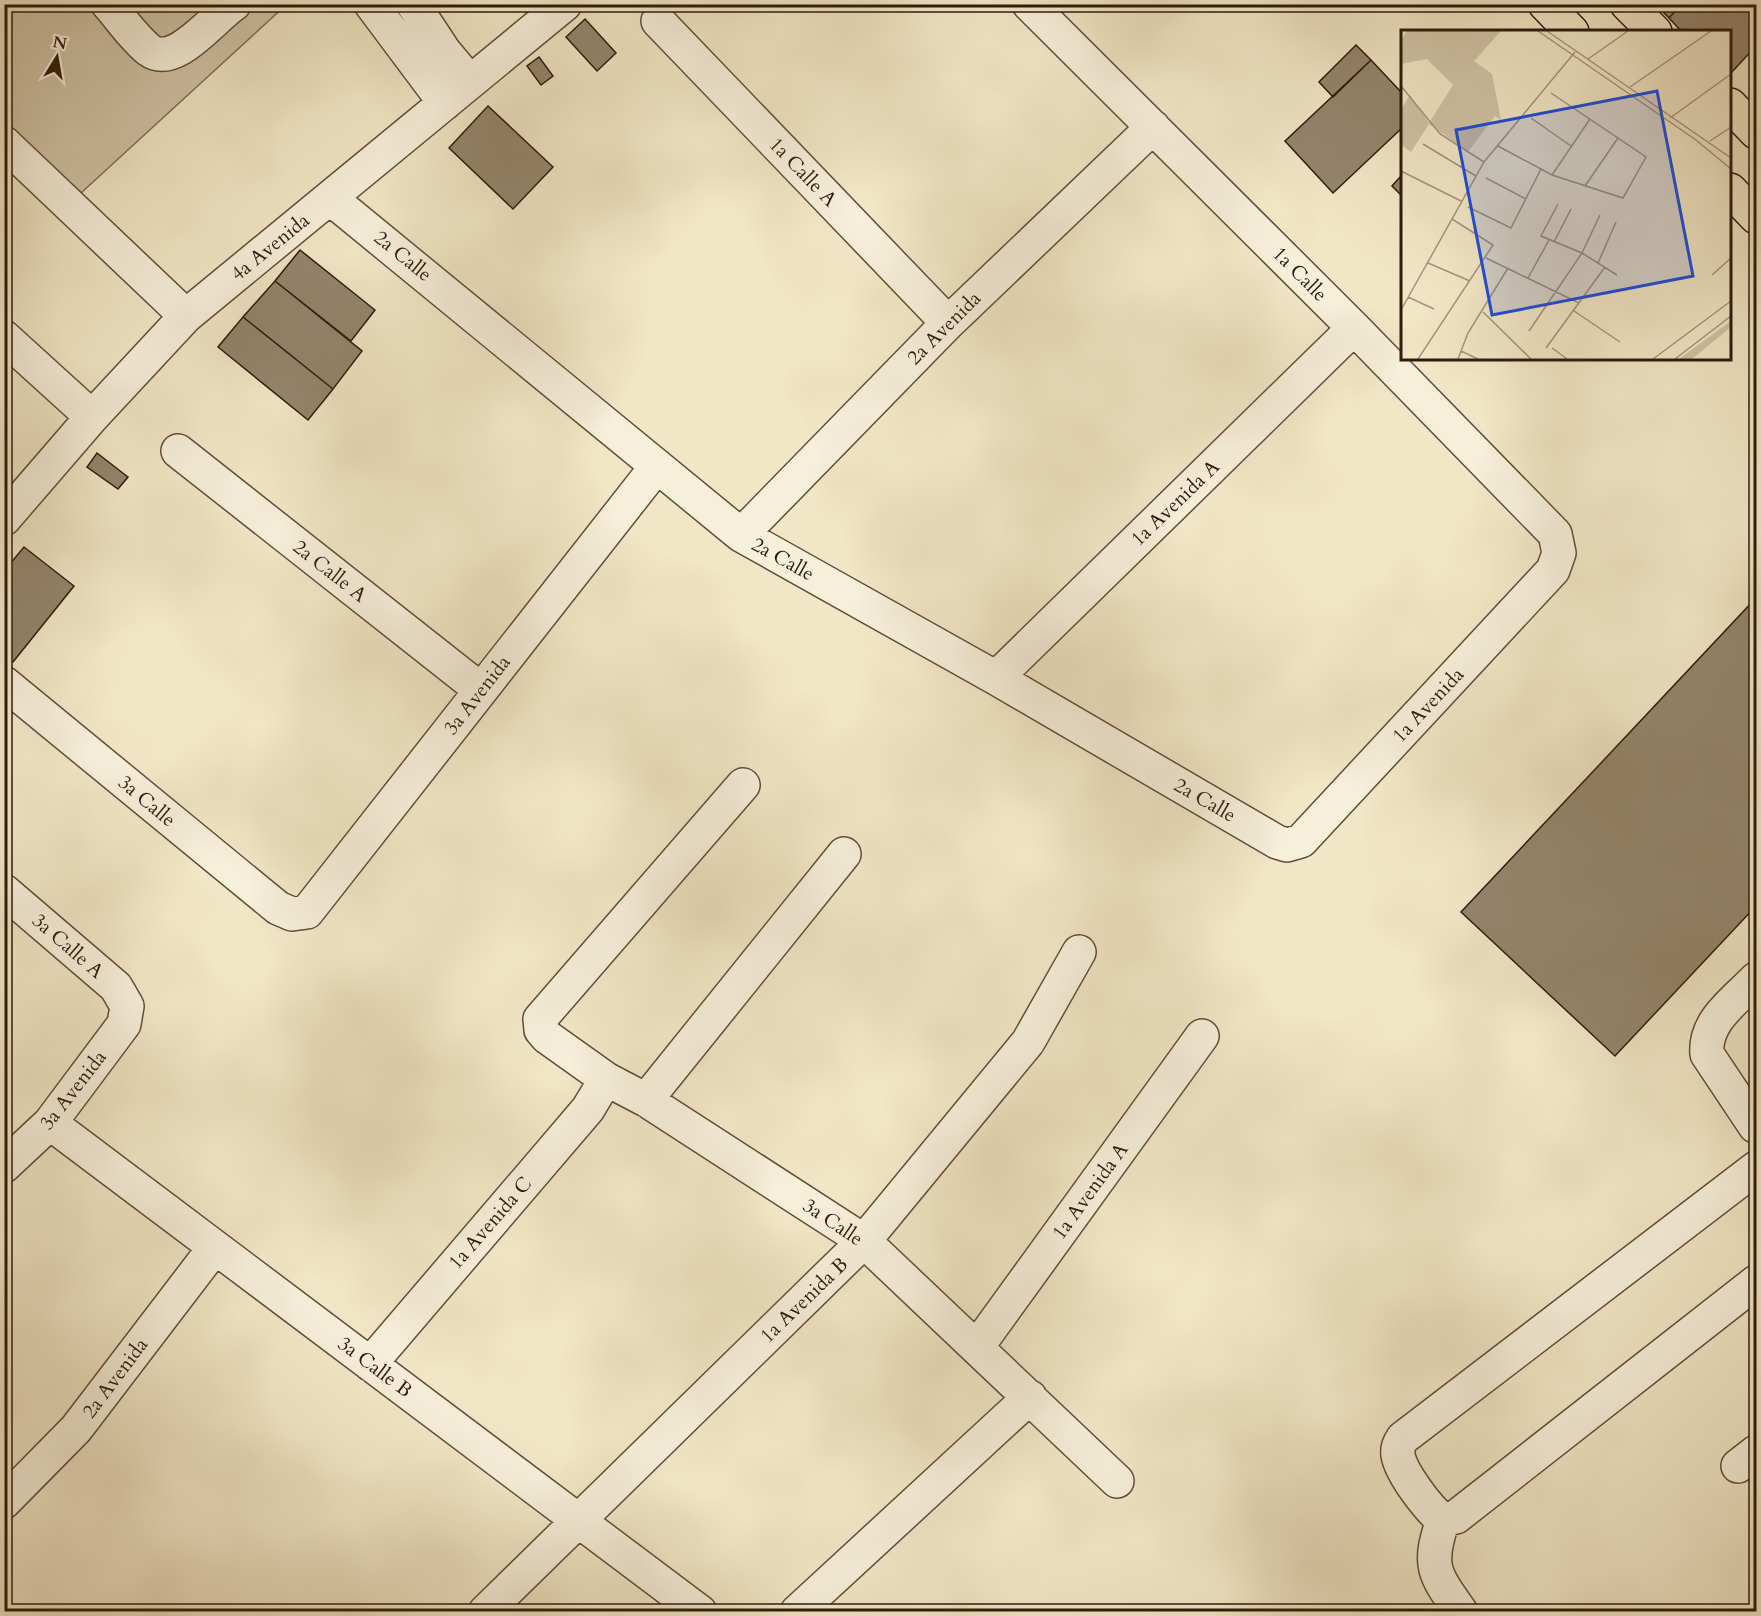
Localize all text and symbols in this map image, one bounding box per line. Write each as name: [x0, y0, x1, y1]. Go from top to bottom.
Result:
north arrow: [27, 27, 87, 87]
inset map: [1401, 30, 1731, 360]
text: N: [51, 31, 69, 55]
street label: 1a Calle A: [763, 131, 843, 213]
street label: 4a Avenida: [225, 207, 315, 287]
street label: 2a Calle: [368, 224, 438, 288]
street label: 1a Calle: [1267, 241, 1333, 307]
street label: 2a Avenida: [901, 285, 987, 371]
street label: 1a Avenida A: [1125, 453, 1226, 552]
street label: 2a Calle: [747, 531, 819, 587]
street label: 2a Calle A: [287, 534, 373, 609]
street label: 3a Avenida: [437, 649, 517, 740]
street label: 1a Avenida: [1386, 661, 1470, 749]
street label: 3a Calle: [112, 769, 182, 833]
street label: 2a Calle: [1169, 771, 1241, 829]
street label: 3a Calle A: [26, 907, 110, 985]
street label: 3a Avenida: [33, 1044, 113, 1135]
street label: 1a Avenida A: [1046, 1137, 1135, 1245]
street label: 1a Avenida C: [442, 1171, 538, 1275]
street label: 3a Calle: [797, 1192, 869, 1252]
street label: 1a Avenida B: [754, 1251, 854, 1349]
street label: 3a Calle B: [332, 1330, 418, 1404]
street label: 2a Avenida: [76, 1332, 154, 1424]

